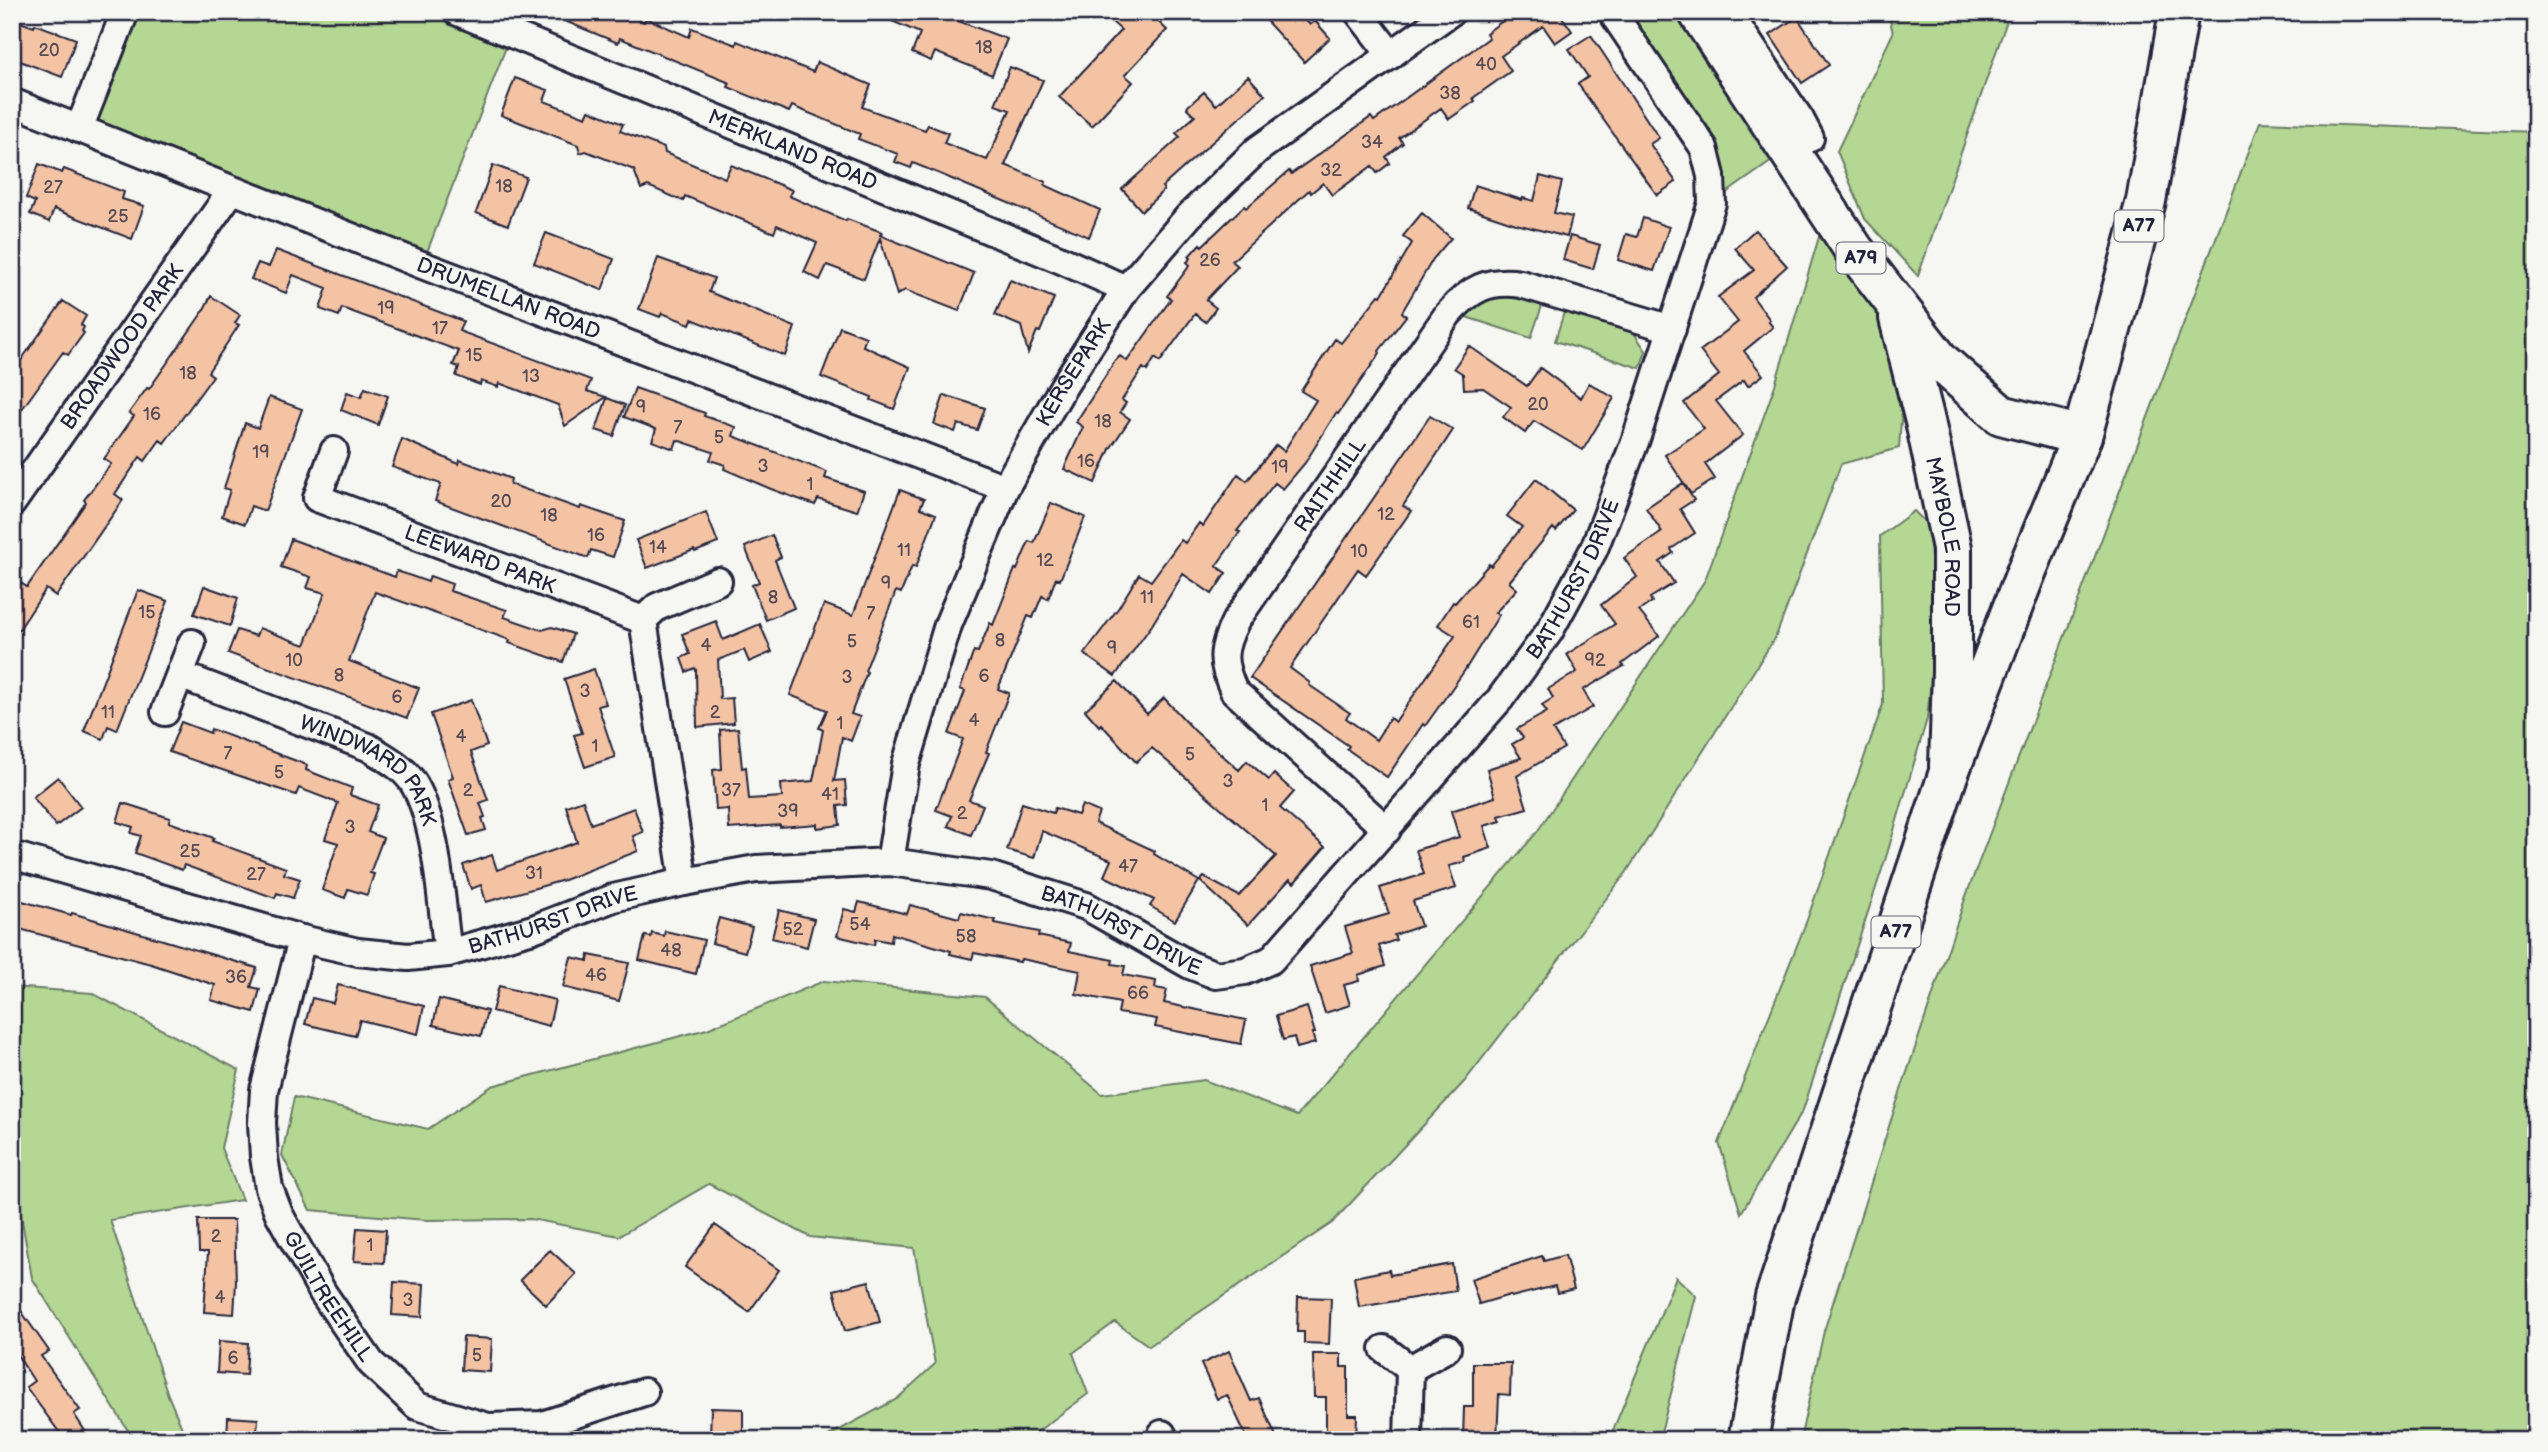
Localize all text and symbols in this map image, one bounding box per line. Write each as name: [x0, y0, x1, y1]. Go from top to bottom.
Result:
house number: 18: [975, 37, 993, 58]
house number: 20: [38, 40, 60, 61]
house number: 40: [1475, 54, 1497, 75]
house number: 38: [1439, 83, 1461, 104]
street label: MERKLAND ROAD: [705, 104, 881, 195]
house number: 34: [1361, 132, 1383, 153]
house number: 32: [1320, 160, 1342, 181]
house number: 18: [495, 176, 513, 197]
house number: 27: [43, 177, 63, 198]
house number: 25: [108, 206, 128, 227]
road number: A77: [2114, 210, 2164, 242]
road number: A79: [1836, 242, 1885, 274]
house number: 26: [1199, 250, 1221, 271]
street label: DRUMELLAN ROAD: [413, 252, 604, 345]
street label: BROADWOOD PARK: [55, 259, 189, 434]
house number: 19: [377, 298, 395, 319]
street label: KERSEPARK: [1031, 314, 1116, 431]
house number: 17: [432, 318, 448, 339]
house number: 15: [465, 345, 483, 366]
house number: 18: [179, 363, 197, 384]
house number: 13: [522, 366, 540, 387]
house number: 20: [1527, 394, 1549, 415]
house number: 9: [636, 397, 646, 418]
house number: 16: [143, 404, 161, 425]
house number: 18: [1094, 411, 1112, 432]
house number: 7: [674, 417, 683, 438]
house number: 5: [714, 427, 724, 448]
street label: RAITHHILL: [1289, 433, 1371, 536]
house number: 19: [252, 442, 270, 463]
house number: 16: [1077, 451, 1095, 472]
street label: MAYBOLE ROAD: [1920, 455, 1965, 617]
house number: 3: [757, 456, 769, 477]
house number: 19: [1271, 457, 1289, 478]
house number: 1: [807, 474, 813, 495]
house number: 20: [490, 491, 512, 512]
street label: BATHURST DRIVE: [1521, 495, 1624, 664]
house number: 12: [1377, 504, 1395, 525]
house number: 18: [540, 505, 558, 526]
street label: LEEWARD PARK: [401, 519, 559, 599]
house number: 16: [587, 525, 605, 546]
house number: 14: [649, 537, 667, 558]
house number: 11: [897, 540, 911, 561]
house number: 10: [1350, 541, 1368, 562]
house number: 12: [1036, 550, 1054, 571]
house number: 9: [881, 573, 891, 594]
house number: 8: [768, 587, 778, 608]
house number: 11: [1140, 587, 1154, 608]
house number: 15: [138, 602, 156, 623]
house number: 7: [867, 603, 876, 624]
house number: 61: [1462, 612, 1480, 633]
house number: 8: [995, 630, 1005, 651]
house number: 5: [847, 631, 857, 652]
house number: 4: [701, 635, 712, 656]
house number: 9: [1107, 638, 1117, 659]
house number: 10: [285, 650, 303, 671]
house number: 92: [1584, 650, 1606, 671]
house number: 8: [334, 665, 344, 686]
house number: 6: [979, 666, 990, 687]
house number: 3: [841, 667, 853, 688]
house number: 3: [579, 681, 591, 702]
house number: 6: [392, 687, 403, 708]
house number: 11: [101, 702, 115, 723]
house number: 2: [710, 702, 721, 723]
street label: WINDWARD PARK: [296, 710, 442, 829]
house number: 4: [969, 710, 980, 731]
house number: 1: [837, 713, 843, 734]
house number: 4: [456, 726, 467, 747]
house number: 1: [592, 736, 598, 757]
house number: 7: [224, 743, 233, 764]
house number: 5: [1185, 744, 1195, 765]
house number: 5: [274, 762, 284, 783]
house number: 3: [1222, 771, 1234, 792]
house number: 2: [463, 780, 474, 801]
house number: 37: [721, 780, 741, 801]
house number: 41: [821, 784, 839, 805]
house number: 1: [1262, 795, 1268, 816]
house number: 39: [777, 801, 799, 822]
house number: 2: [957, 803, 968, 824]
house number: 3: [344, 817, 356, 838]
house number: 25: [180, 841, 200, 862]
house number: 47: [1118, 856, 1138, 877]
house number: 31: [525, 863, 543, 884]
house number: 27: [246, 864, 266, 885]
street label: BATHURST DRIVE: [465, 880, 640, 959]
street label: BATHURST DRIVE: [1038, 880, 1205, 981]
house number: 54: [849, 914, 871, 935]
road number: A77: [1871, 916, 1920, 948]
house number: 52: [783, 919, 804, 940]
house number: 58: [956, 926, 976, 947]
house number: 48: [660, 940, 682, 961]
house number: 46: [585, 965, 607, 986]
house number: 36: [225, 967, 247, 988]
house number: 66: [1127, 983, 1149, 1004]
house number: 2: [211, 1226, 222, 1247]
street label: GUILTREEHILL: [278, 1227, 379, 1366]
house number: 1: [367, 1235, 373, 1256]
house number: 4: [215, 1287, 226, 1308]
house number: 3: [402, 1290, 414, 1311]
house number: 5: [472, 1345, 482, 1366]
house number: 6: [228, 1348, 239, 1369]

